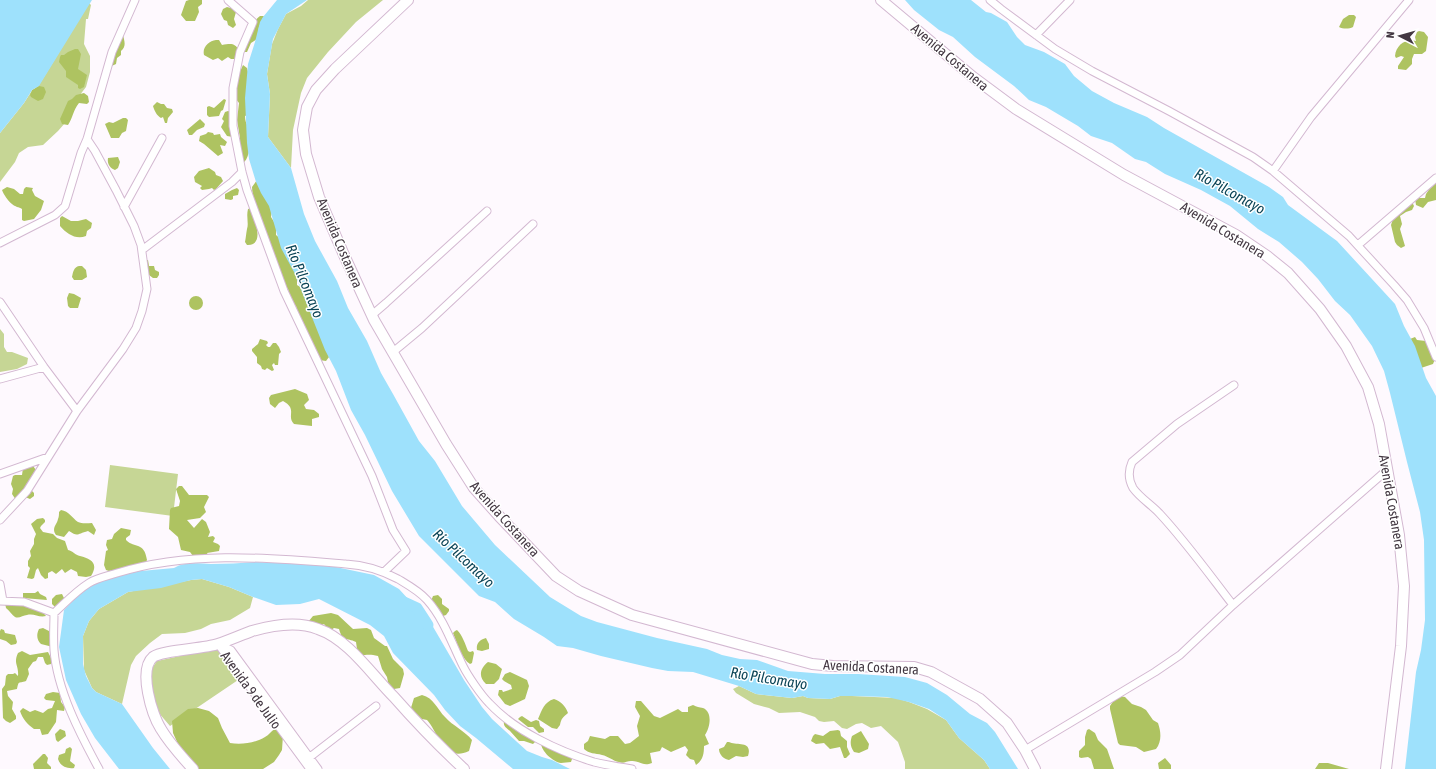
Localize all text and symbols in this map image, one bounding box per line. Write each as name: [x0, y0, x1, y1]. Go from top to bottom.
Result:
north arrow: [1380, 16, 1420, 56]
street label: Avenida Costanera: [908, 20, 992, 94]
text: N: [1384, 31, 1396, 39]
water label: Río Pilcomayo: [1192, 165, 1268, 217]
street label: Avenida Costanera: [314, 196, 366, 290]
street label: Avenida Costanera: [1178, 198, 1268, 262]
water label: Río Pilcomayo: [283, 242, 327, 320]
street label: Avenida Costanera: [1376, 453, 1408, 551]
street label: Avenida Costanera: [467, 478, 543, 560]
water label: Río Pilcomayo: [430, 525, 498, 591]
street label: Avenida 9 de Julio: [217, 648, 285, 732]
street label: Avenida Costanera: [823, 657, 919, 677]
water label: Río Pilcomayo: [729, 664, 809, 692]

